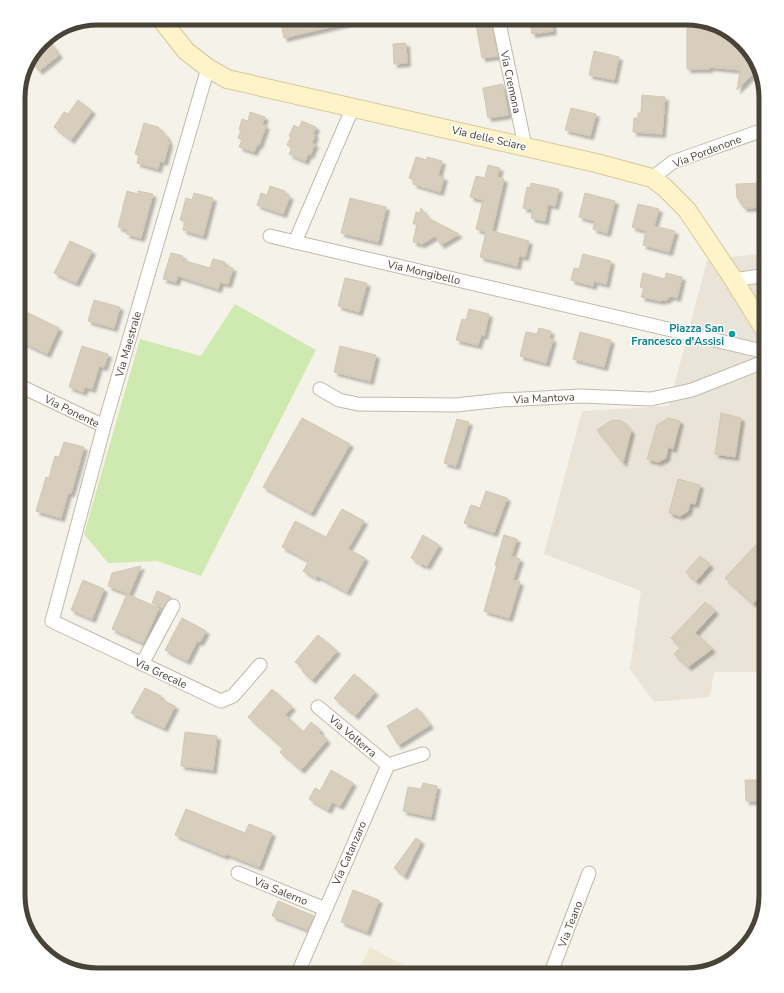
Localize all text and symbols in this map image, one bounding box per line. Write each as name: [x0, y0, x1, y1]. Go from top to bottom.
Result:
street label: Via Cremona: [496, 48, 524, 115]
street label: Via delle Sciare: [449, 122, 528, 154]
street label: Via Pordenone: [670, 131, 744, 172]
street label: Via Mongibello: [385, 257, 462, 288]
street label: Via Maestrale: [112, 309, 145, 380]
place label: Piazza San Francesco d'Assisi: [631, 321, 724, 349]
marker: Piazza San Francesco d'Assisi: [727, 329, 737, 339]
street label: Via Mantova: [512, 389, 575, 408]
street label: Via Ponente: [41, 391, 102, 431]
street label: Via Grecale: [131, 654, 190, 692]
street label: Via Volterra: [325, 711, 380, 761]
street label: Via Catanzaro: [328, 819, 370, 889]
street label: Via Salerno: [251, 874, 310, 909]
street label: Via Teano: [554, 899, 586, 950]

